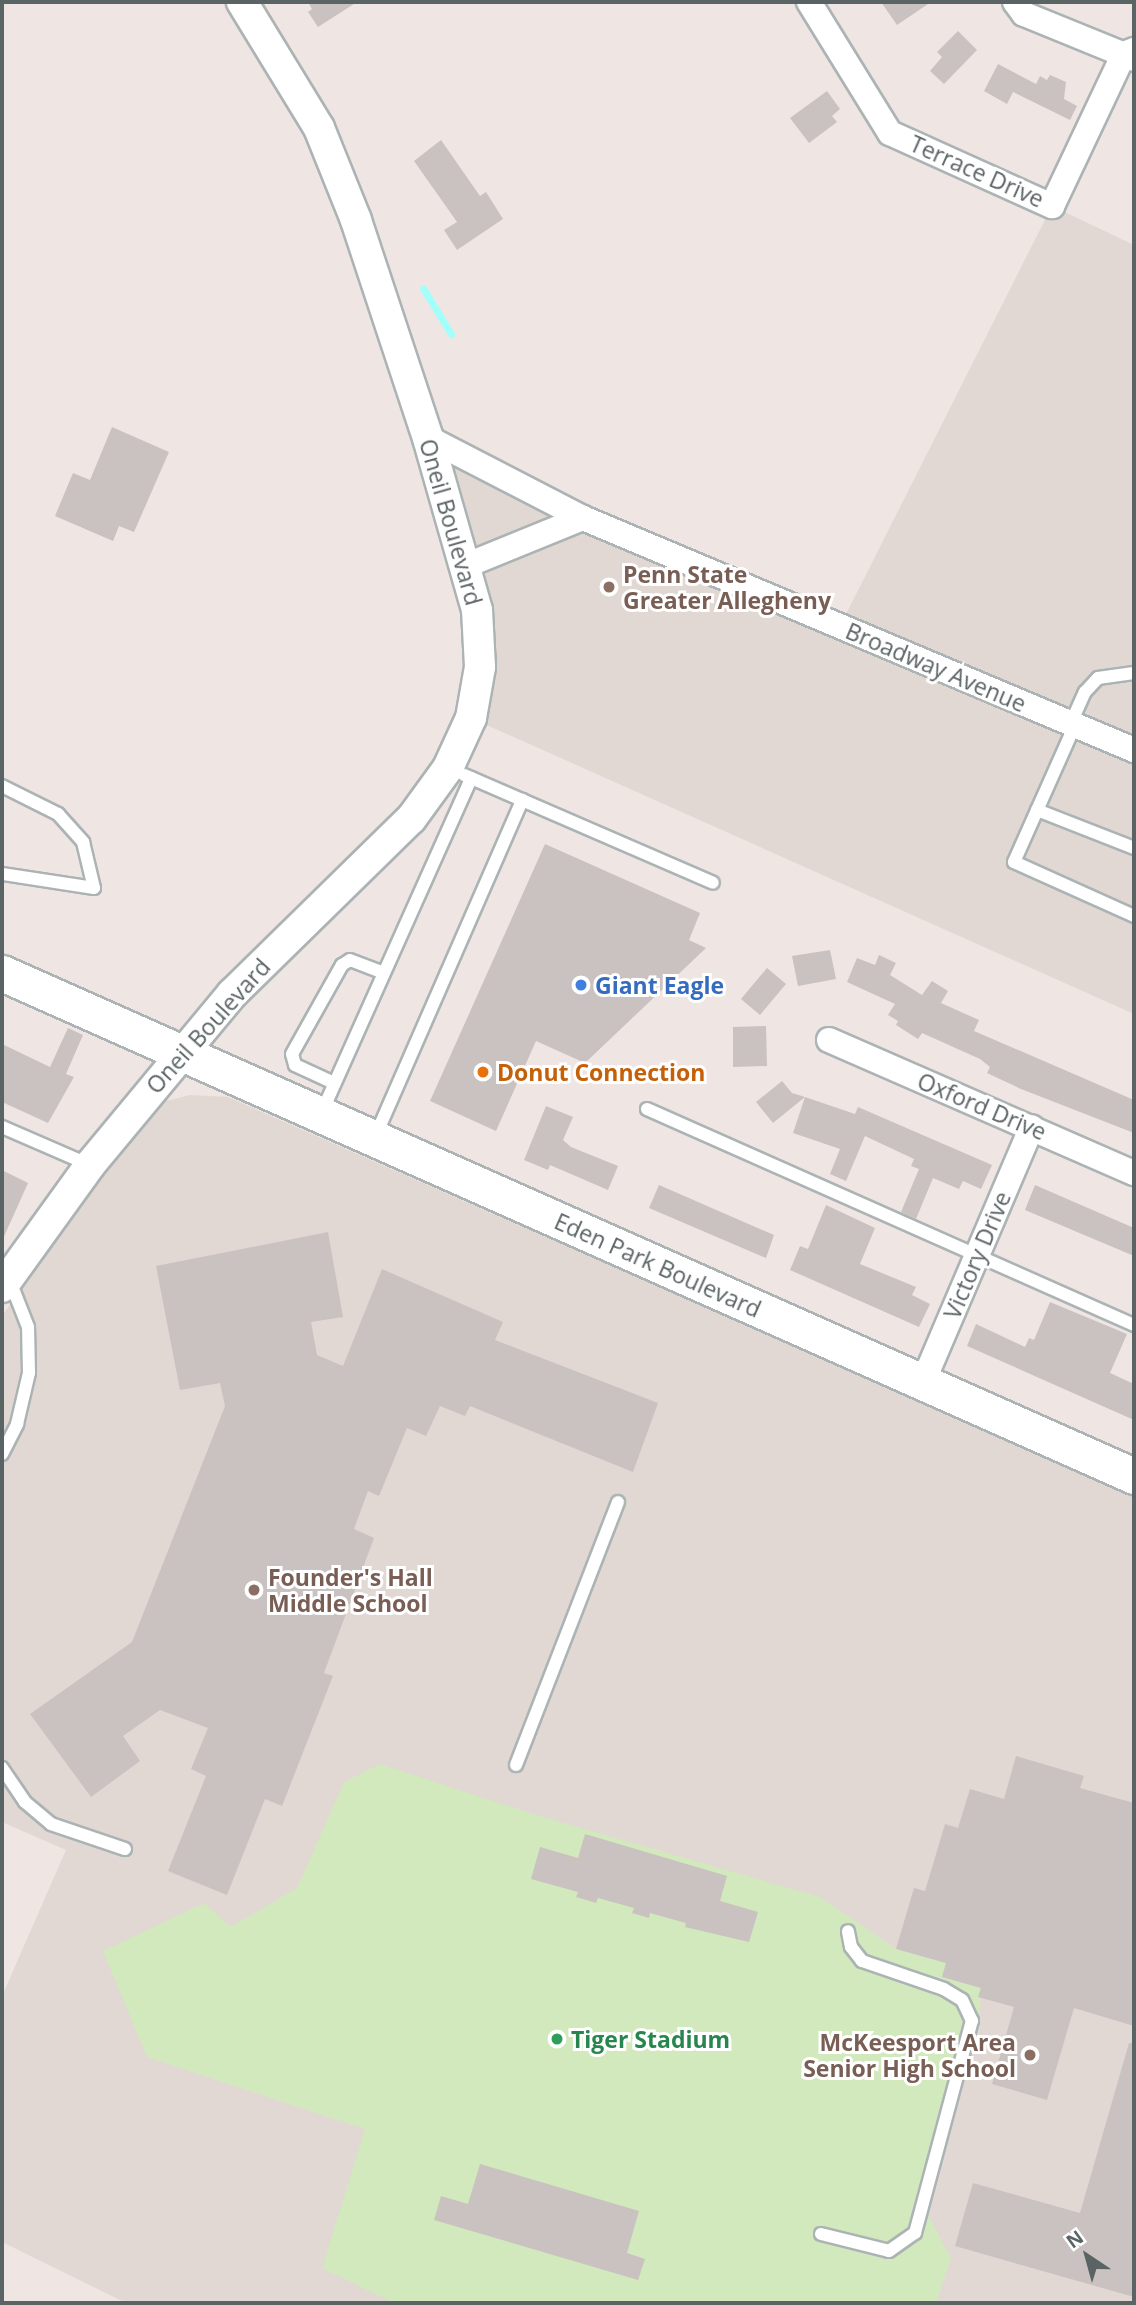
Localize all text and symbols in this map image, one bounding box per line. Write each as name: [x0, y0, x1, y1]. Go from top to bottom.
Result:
street label: Terrace Drive: [906, 129, 1048, 213]
street label: Oneil Boulevard: [414, 436, 488, 608]
place label: Penn State Greater Allegheny: [623, 560, 831, 614]
marker: Penn State Greater Allegheny: [601, 579, 617, 595]
street label: Broadway Avenue: [842, 617, 1030, 717]
street label: Oneil Boulevard: [140, 953, 276, 1099]
place label: Giant Eagle: [595, 971, 724, 999]
marker: Giant Eagle: [573, 977, 589, 993]
place label: Donut Connection: [497, 1058, 705, 1086]
marker: Donut Connection: [475, 1064, 491, 1080]
street label: Oxford Drive: [913, 1066, 1051, 1146]
street label: Victory Drive: [938, 1187, 1016, 1323]
street label: Eden Park Boulevard: [550, 1207, 766, 1323]
place label: Founder's Hall Middle School: [268, 1563, 433, 1617]
marker: Founder's Hall Middle School: [246, 1582, 262, 1598]
place label: Tiger Stadium: [571, 2025, 730, 2053]
place label: McKeesport Area Senior High School: [803, 2028, 1016, 2082]
marker: Tiger Stadium: [549, 2031, 565, 2047]
marker: McKeesport Area Senior High School: [1022, 2047, 1038, 2063]
north arrow: [1052, 2221, 1122, 2291]
text: N: [1061, 2224, 1089, 2254]

